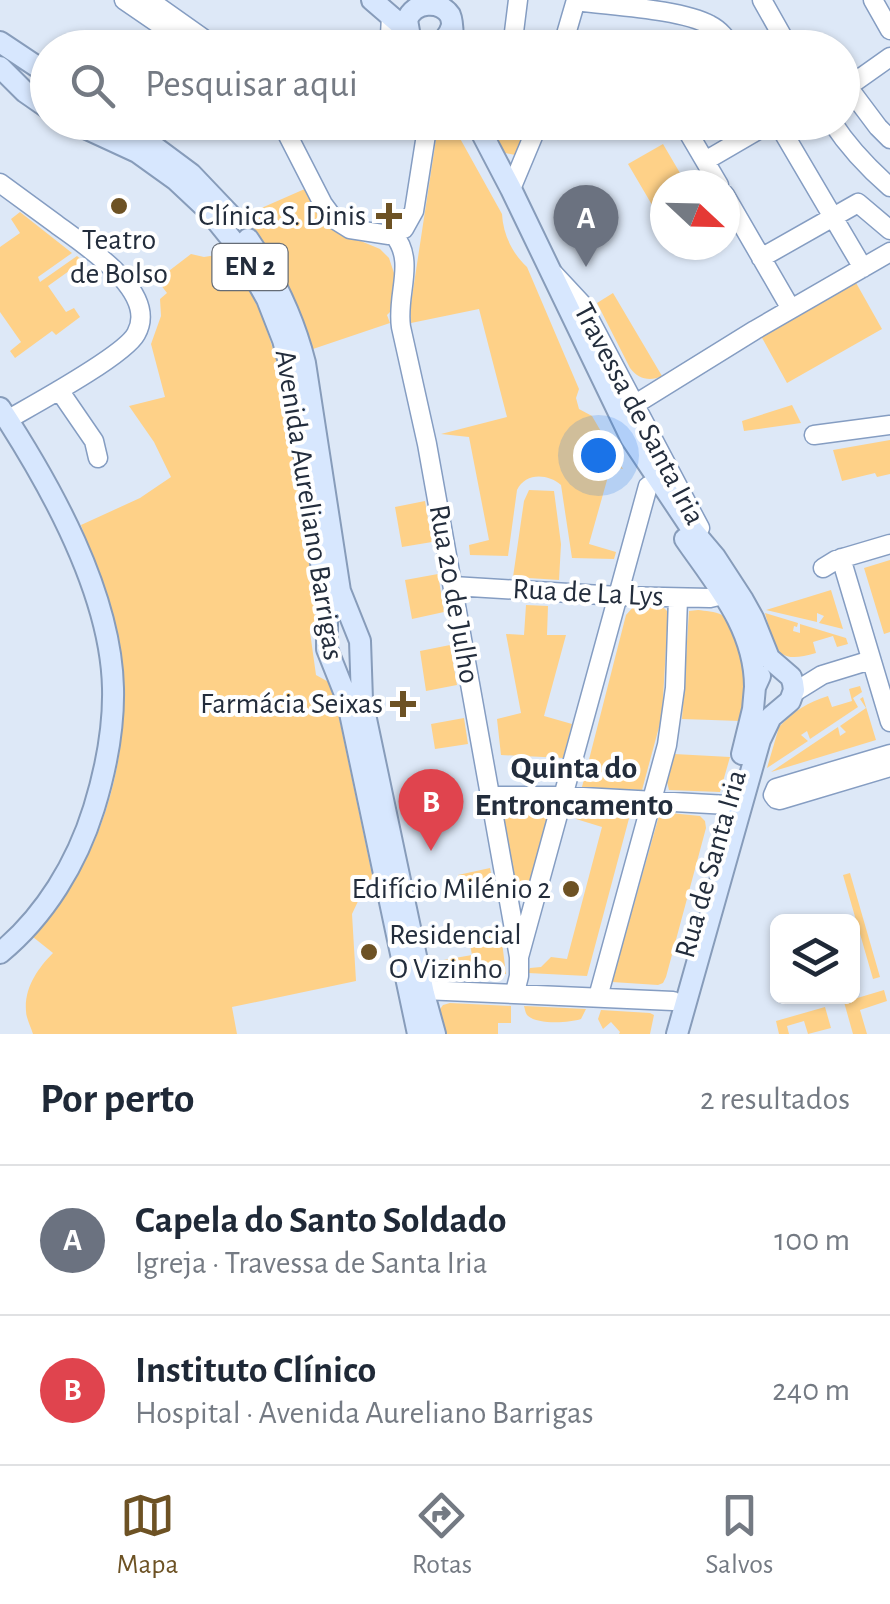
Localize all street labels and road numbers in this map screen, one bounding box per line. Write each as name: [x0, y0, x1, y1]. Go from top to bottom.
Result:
road number: EN 2: [212, 244, 288, 290]
street label: Travessa de Santa Iria: [568, 298, 710, 530]
street label: Avenida Aureliano Barrigas: [270, 348, 348, 662]
street label: Rua 20 de Julho: [424, 502, 484, 686]
street label: Rua de La Lys: [512, 574, 664, 612]
street label: Rua de Santa Iria: [670, 767, 752, 961]

